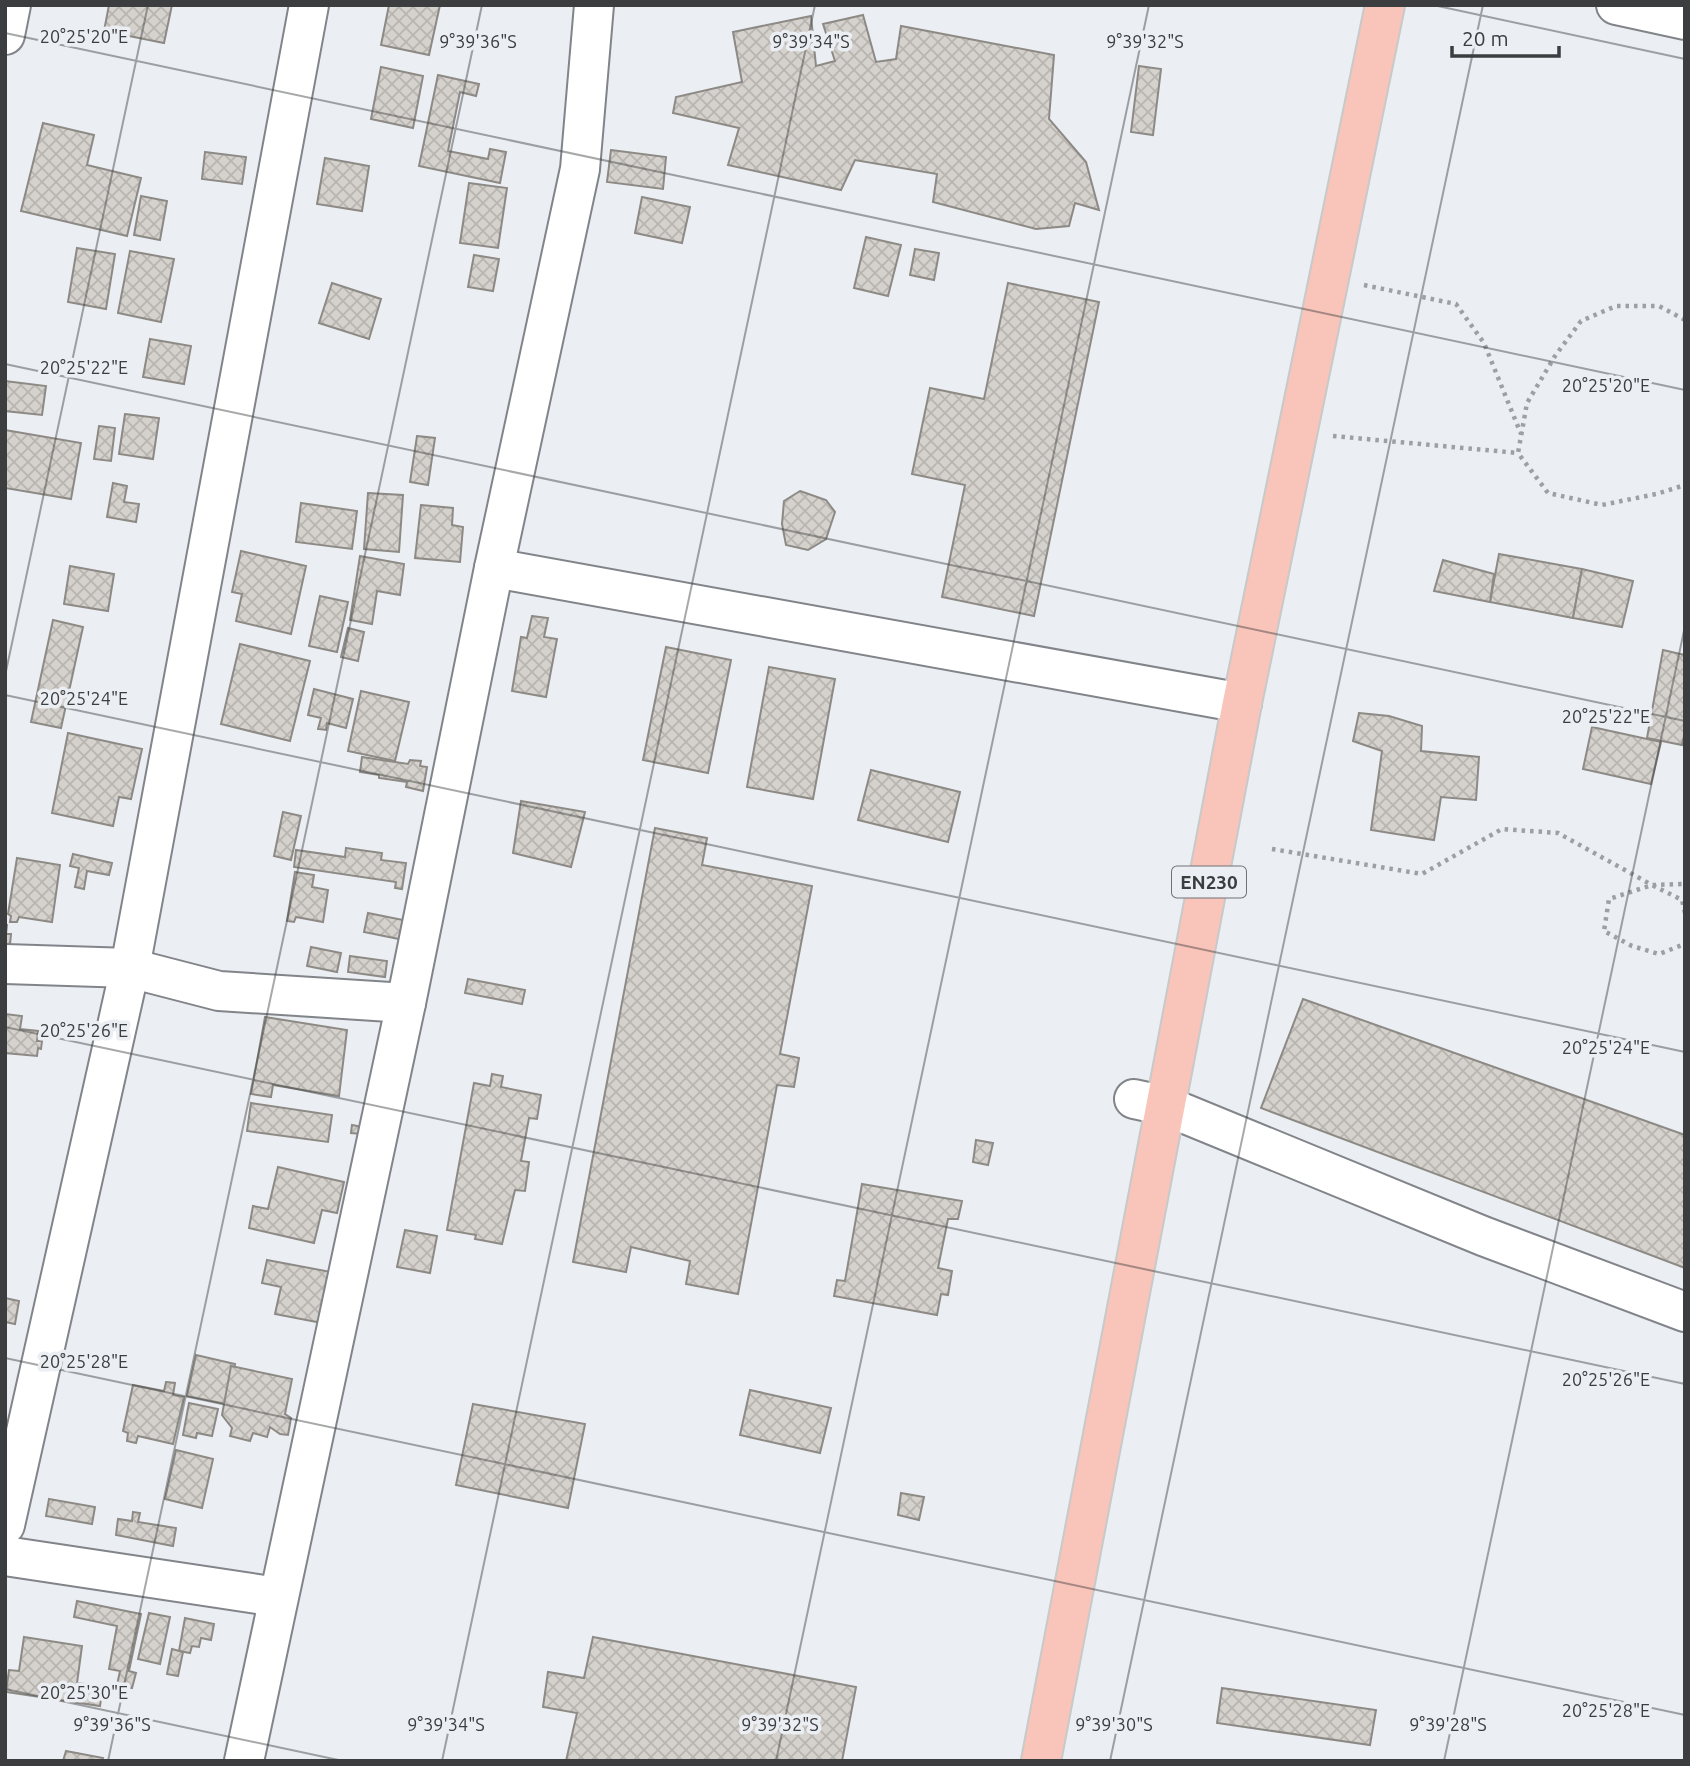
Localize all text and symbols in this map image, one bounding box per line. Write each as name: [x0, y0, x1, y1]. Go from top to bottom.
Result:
scale bar: [1452, 14, 1559, 58]
text: 20°25'20"E: [40, 26, 128, 46]
text: 20 m: [1462, 26, 1509, 50]
text: 9°39'36"S: [439, 31, 517, 51]
text: 9°39'34"S: [772, 31, 850, 51]
text: 9°39'32"S: [1106, 31, 1184, 51]
text: 20°25'22"E: [40, 357, 128, 377]
text: 20°25'20"E: [1562, 375, 1650, 395]
text: 20°25'24"E: [40, 688, 128, 708]
text: 20°25'22"E: [1562, 706, 1650, 726]
road number: EN230: [1172, 866, 1246, 898]
text: 20°25'26"E: [40, 1020, 128, 1040]
text: 20°25'24"E: [1562, 1037, 1650, 1057]
text: 20°25'28"E: [40, 1351, 128, 1371]
text: 20°25'26"E: [1562, 1369, 1650, 1389]
text: 20°25'30"E: [40, 1682, 128, 1702]
text: 20°25'28"E: [1562, 1700, 1650, 1720]
text: 9°39'36"S: [73, 1714, 151, 1734]
text: 9°39'34"S: [407, 1714, 485, 1734]
text: 9°39'32"S: [741, 1714, 819, 1734]
text: 9°39'30"S: [1075, 1714, 1153, 1734]
text: 9°39'28"S: [1409, 1714, 1487, 1734]

